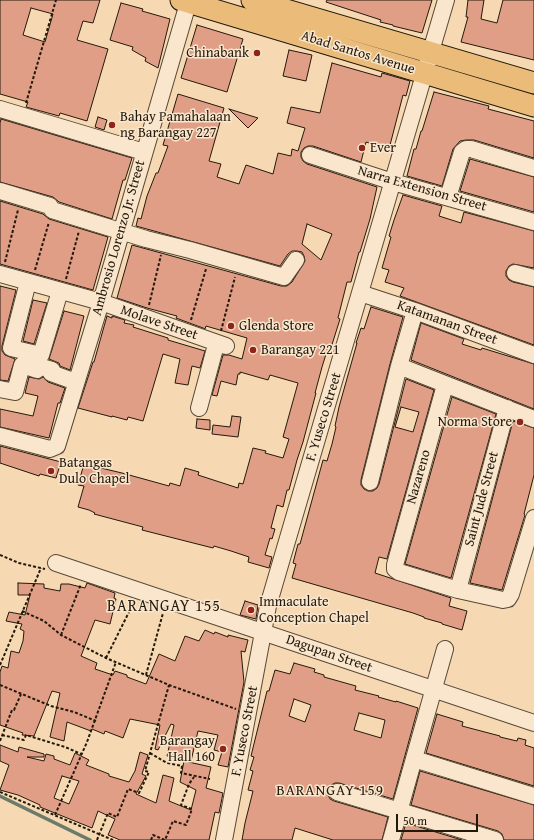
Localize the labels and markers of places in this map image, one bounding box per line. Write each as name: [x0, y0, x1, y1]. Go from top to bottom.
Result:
place label: Chinabank: [186, 45, 249, 61]
marker: Chinabank: [252, 48, 262, 58]
place label: Bahay Pamahalaan ng Barangay 227: [120, 109, 231, 142]
marker: Bahay Pamahalaan ng Barangay 227: [107, 120, 117, 130]
place label: Ever: [370, 140, 396, 156]
marker: Ever: [357, 143, 367, 153]
place label: Glenda Store: [239, 318, 314, 334]
marker: Glenda Store: [226, 321, 236, 331]
place label: Barangay 221: [261, 342, 340, 358]
marker: Barangay 221: [248, 345, 258, 355]
place label: Norma Store: [438, 414, 512, 430]
marker: Norma Store: [515, 417, 525, 427]
place label: Batangas Dulo Chapel: [59, 455, 129, 488]
marker: Batangas Dulo Chapel: [46, 466, 56, 476]
place label: Immaculate Conception Chapel: [259, 594, 369, 626]
marker: Immaculate Conception Chapel: [246, 605, 256, 615]
place label: Barangay Hall 160: [160, 733, 215, 766]
marker: Barangay Hall 160: [218, 744, 228, 754]

